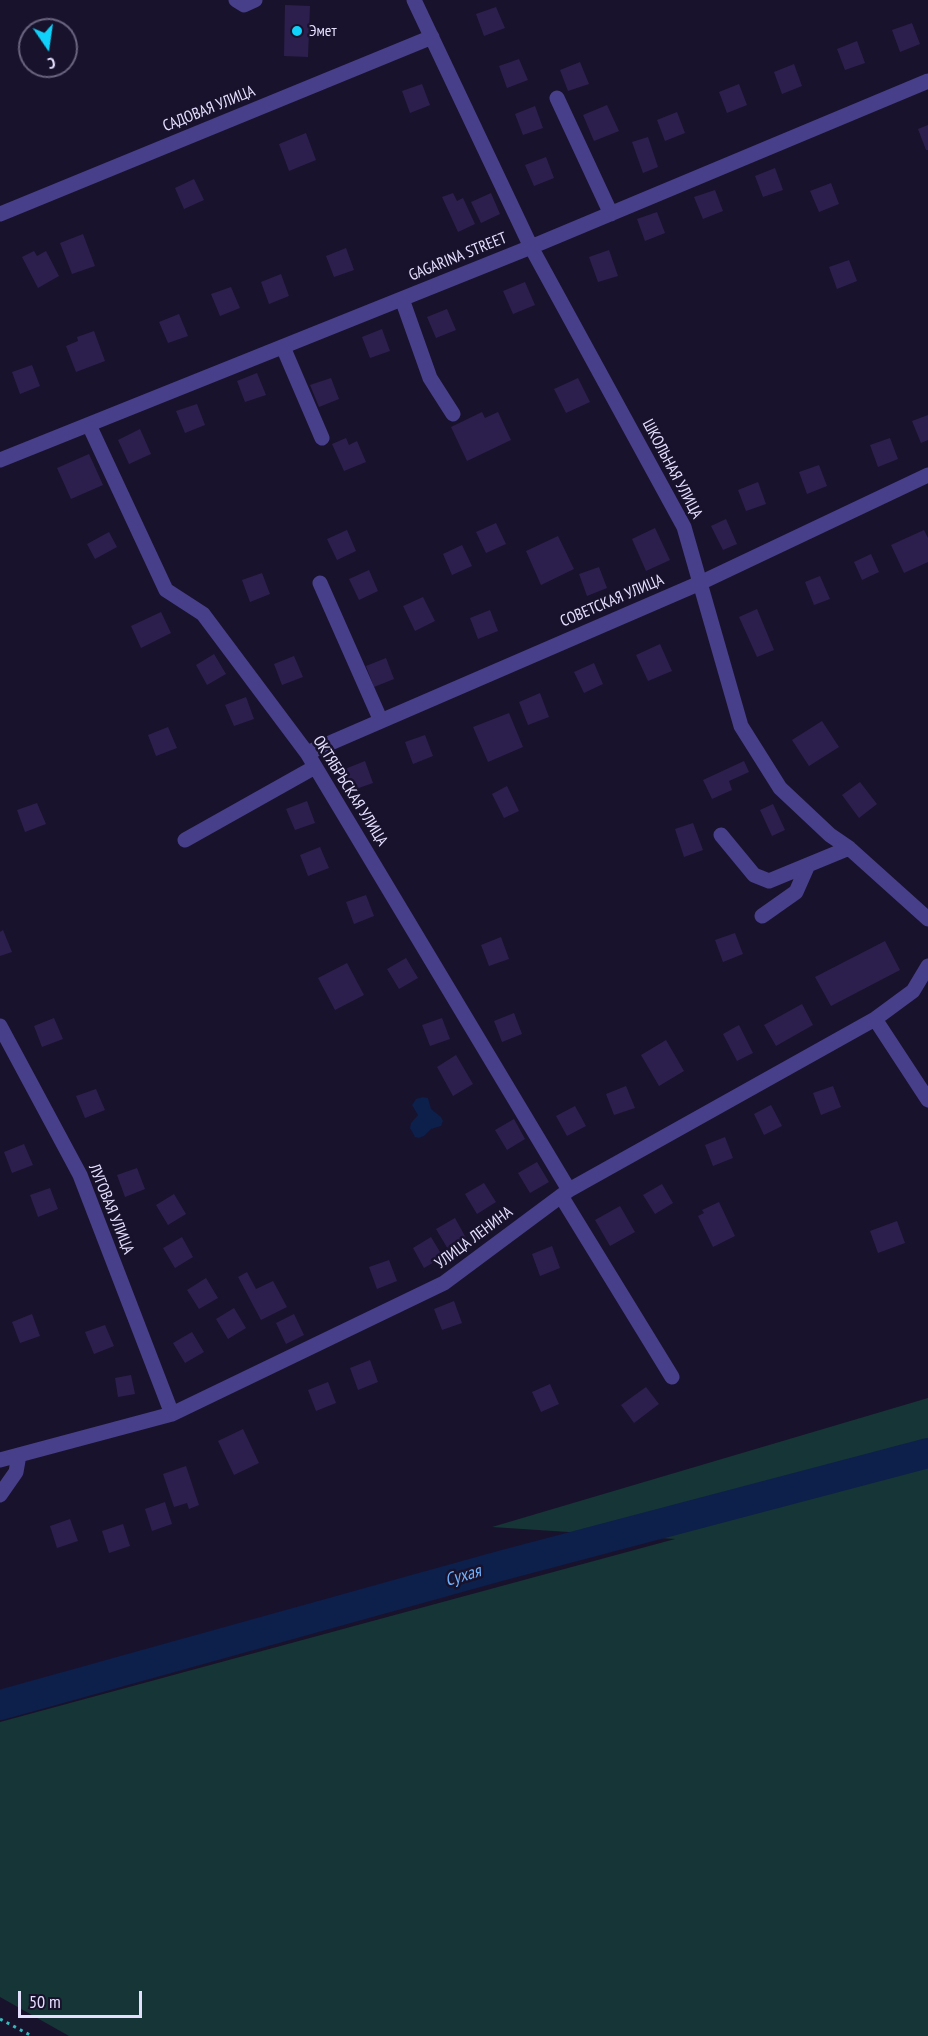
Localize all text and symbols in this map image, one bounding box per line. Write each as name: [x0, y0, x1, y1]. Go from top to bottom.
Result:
north arrow: [18, 18, 78, 78]
place label: Эмет: [309, 21, 337, 41]
marker: Эмет: [290, 24, 304, 38]
text: С: [46, 53, 57, 74]
street label: САДОВАЯ УЛИЦА: [160, 82, 258, 136]
street label: GAGARINA STREET: [406, 229, 510, 285]
street label: ШКОЛЬНАЯ УЛИЦА: [638, 416, 706, 522]
street label: СОВЕТСКАЯ УЛИЦА: [557, 571, 667, 631]
street label: ОКТЯБРЬСКАЯ УЛИЦА: [308, 732, 392, 850]
street label: ЛУГОВАЯ УЛИЦА: [84, 1161, 138, 1257]
street label: УЛИЦА ЛЕНИНА: [432, 1203, 516, 1273]
water label: Сухая: [443, 1561, 483, 1591]
scale bar: [21, 1979, 146, 2017]
text: 50 m: [29, 1990, 61, 2013]

